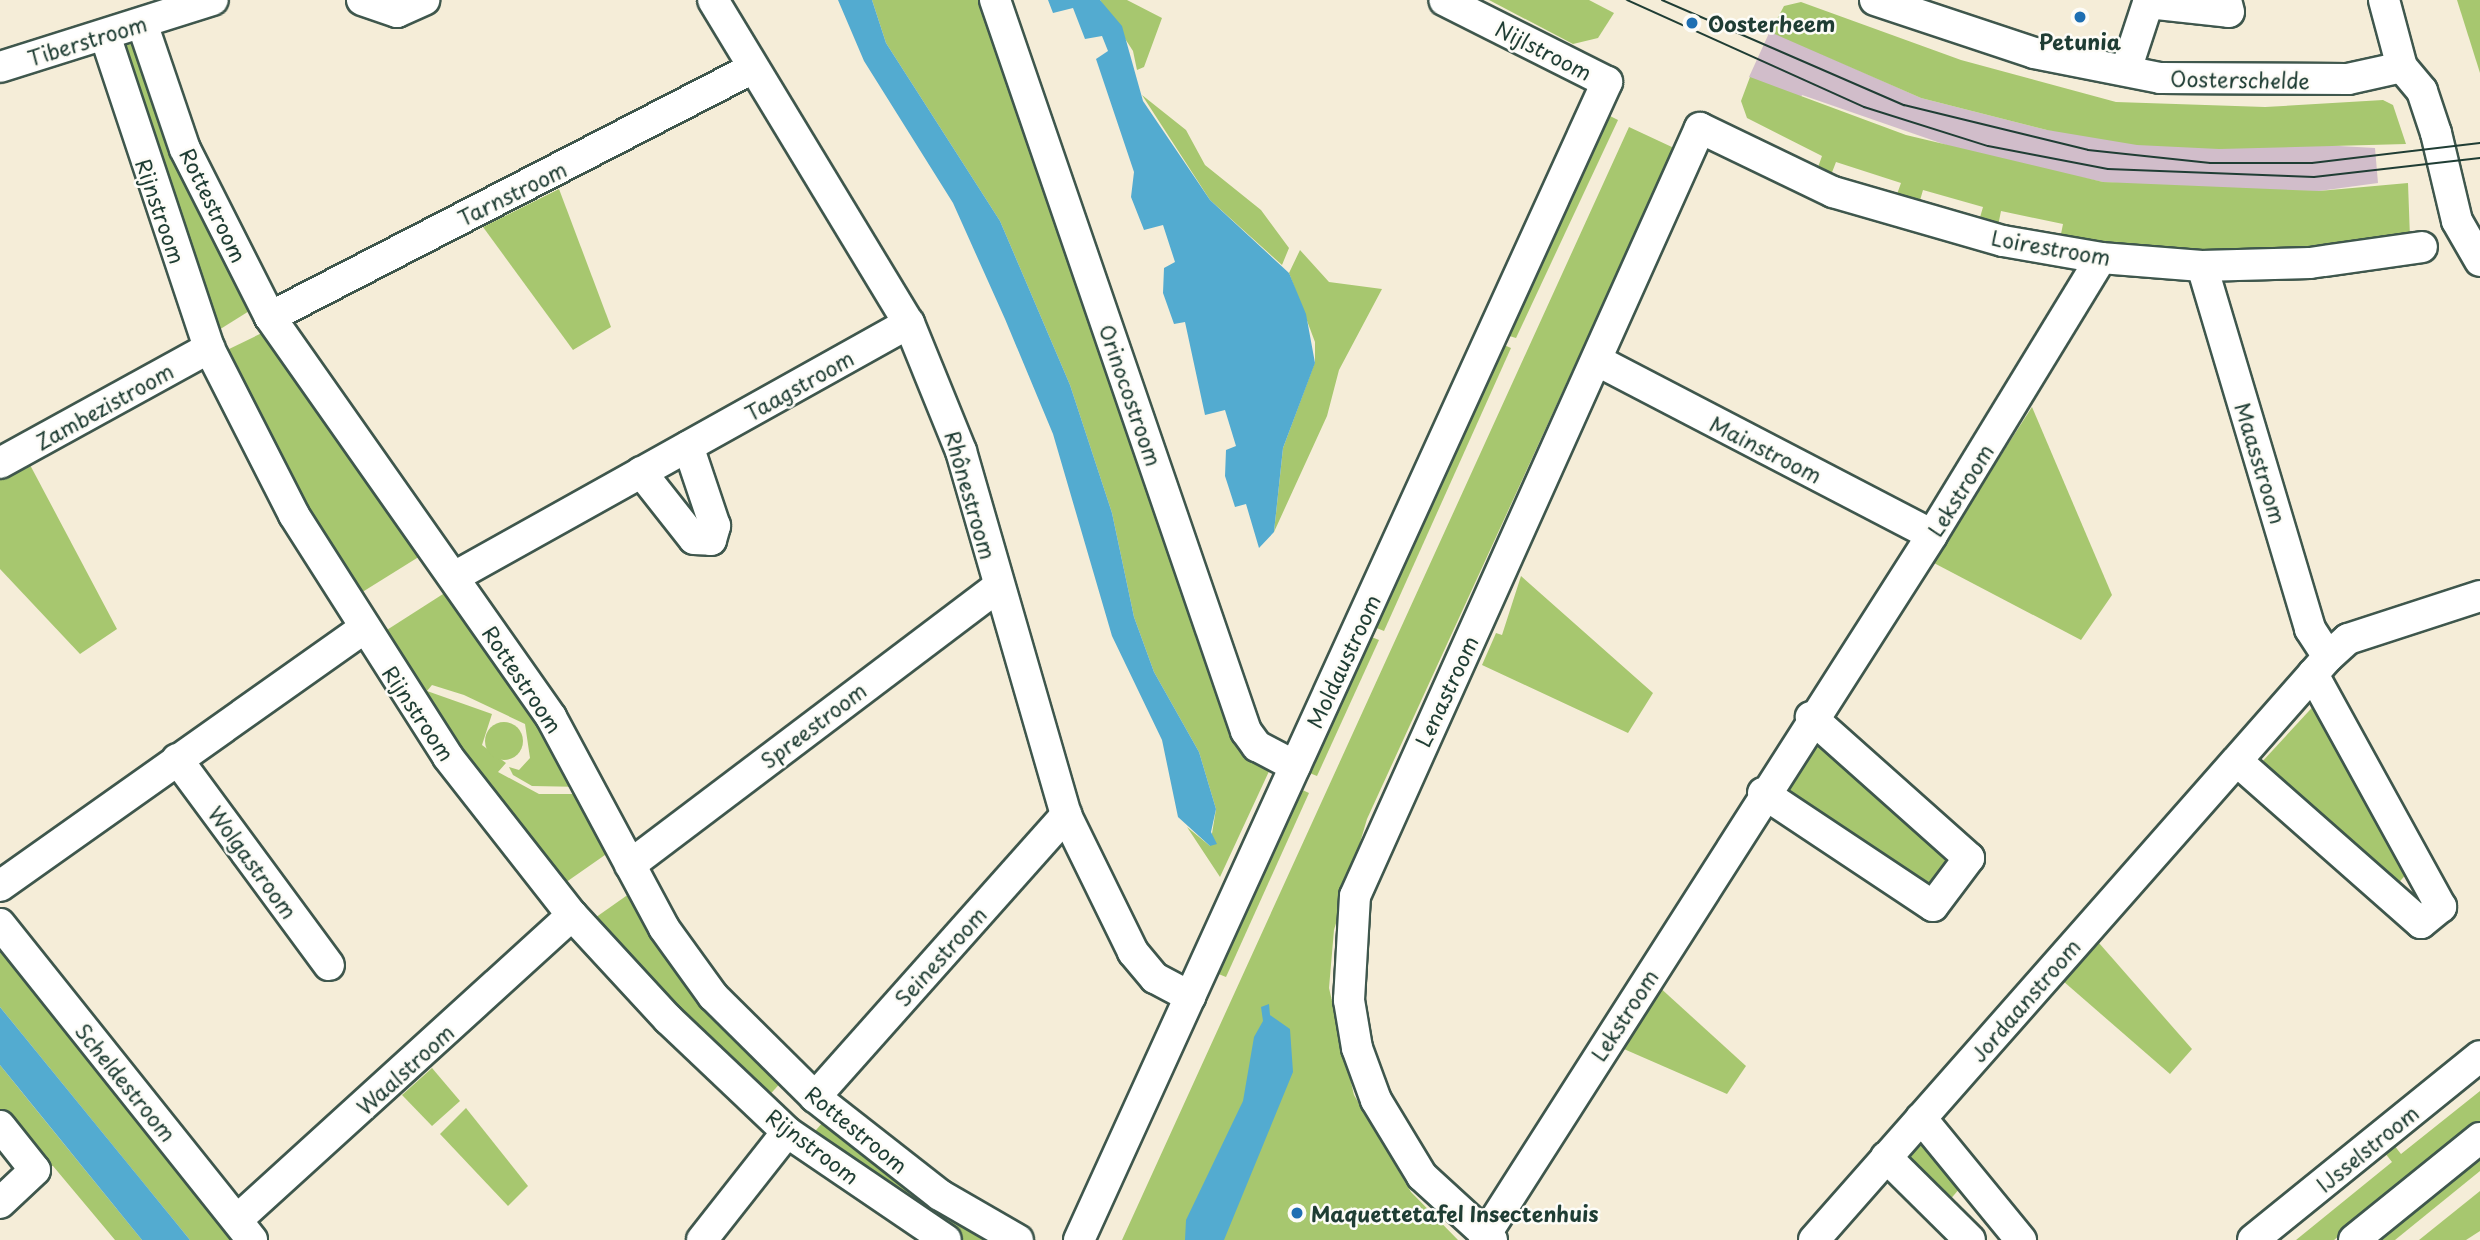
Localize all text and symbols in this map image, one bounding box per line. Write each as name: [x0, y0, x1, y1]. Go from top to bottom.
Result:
marker: Petunia: [2072, 9, 2088, 25]
street label: Tiberstroom: [24, 10, 150, 70]
place label: Oosterheem: [1708, 10, 1835, 36]
marker: Oosterheem: [1682, 13, 1702, 33]
street label: Nijlstroom: [1492, 15, 1596, 85]
place label: Petunia: [2039, 28, 2121, 54]
street label: Oosterschelde: [2170, 65, 2310, 93]
street label: Rottestroom: [176, 144, 252, 266]
street label: Rijnstroom: [131, 155, 191, 267]
street label: Tarnstroom: [453, 156, 571, 230]
street label: Loirestroom: [1989, 224, 2113, 270]
street label: Orinocostroom: [1095, 321, 1167, 469]
street label: Taagstroom: [740, 345, 858, 425]
street label: Zambezistroom: [31, 358, 177, 454]
street label: Maasstroom: [2231, 399, 2291, 527]
street label: Mainstroom: [1706, 410, 1826, 488]
street label: Rhônestroom: [941, 428, 1001, 562]
street label: Lekstroom: [1922, 439, 1998, 541]
street label: Moldaustroom: [1301, 590, 1385, 732]
street label: Rottestroom: [478, 621, 568, 737]
street label: Lenastroom: [1409, 632, 1483, 750]
street label: Rijnstroom: [378, 661, 460, 765]
street label: Spreestroom: [755, 677, 871, 773]
street label: Wolgastroom: [204, 801, 302, 923]
street label: Seinestroom: [889, 901, 991, 1011]
street label: Jordaanstroom: [1965, 934, 2085, 1066]
street label: Lekstroom: [1585, 965, 1663, 1065]
street label: Scheldestroom: [71, 1018, 181, 1146]
street label: Waalstroom: [351, 1019, 459, 1119]
street label: Rottestroom: [801, 1080, 913, 1178]
street label: IJsselstroom: [2311, 1099, 2423, 1197]
street label: Rijnstroom: [762, 1103, 864, 1189]
place label: Maquettetafel Insectenhuis: [1311, 1200, 1599, 1226]
marker: Maquettetafel Insectenhuis: [1289, 1205, 1305, 1221]

